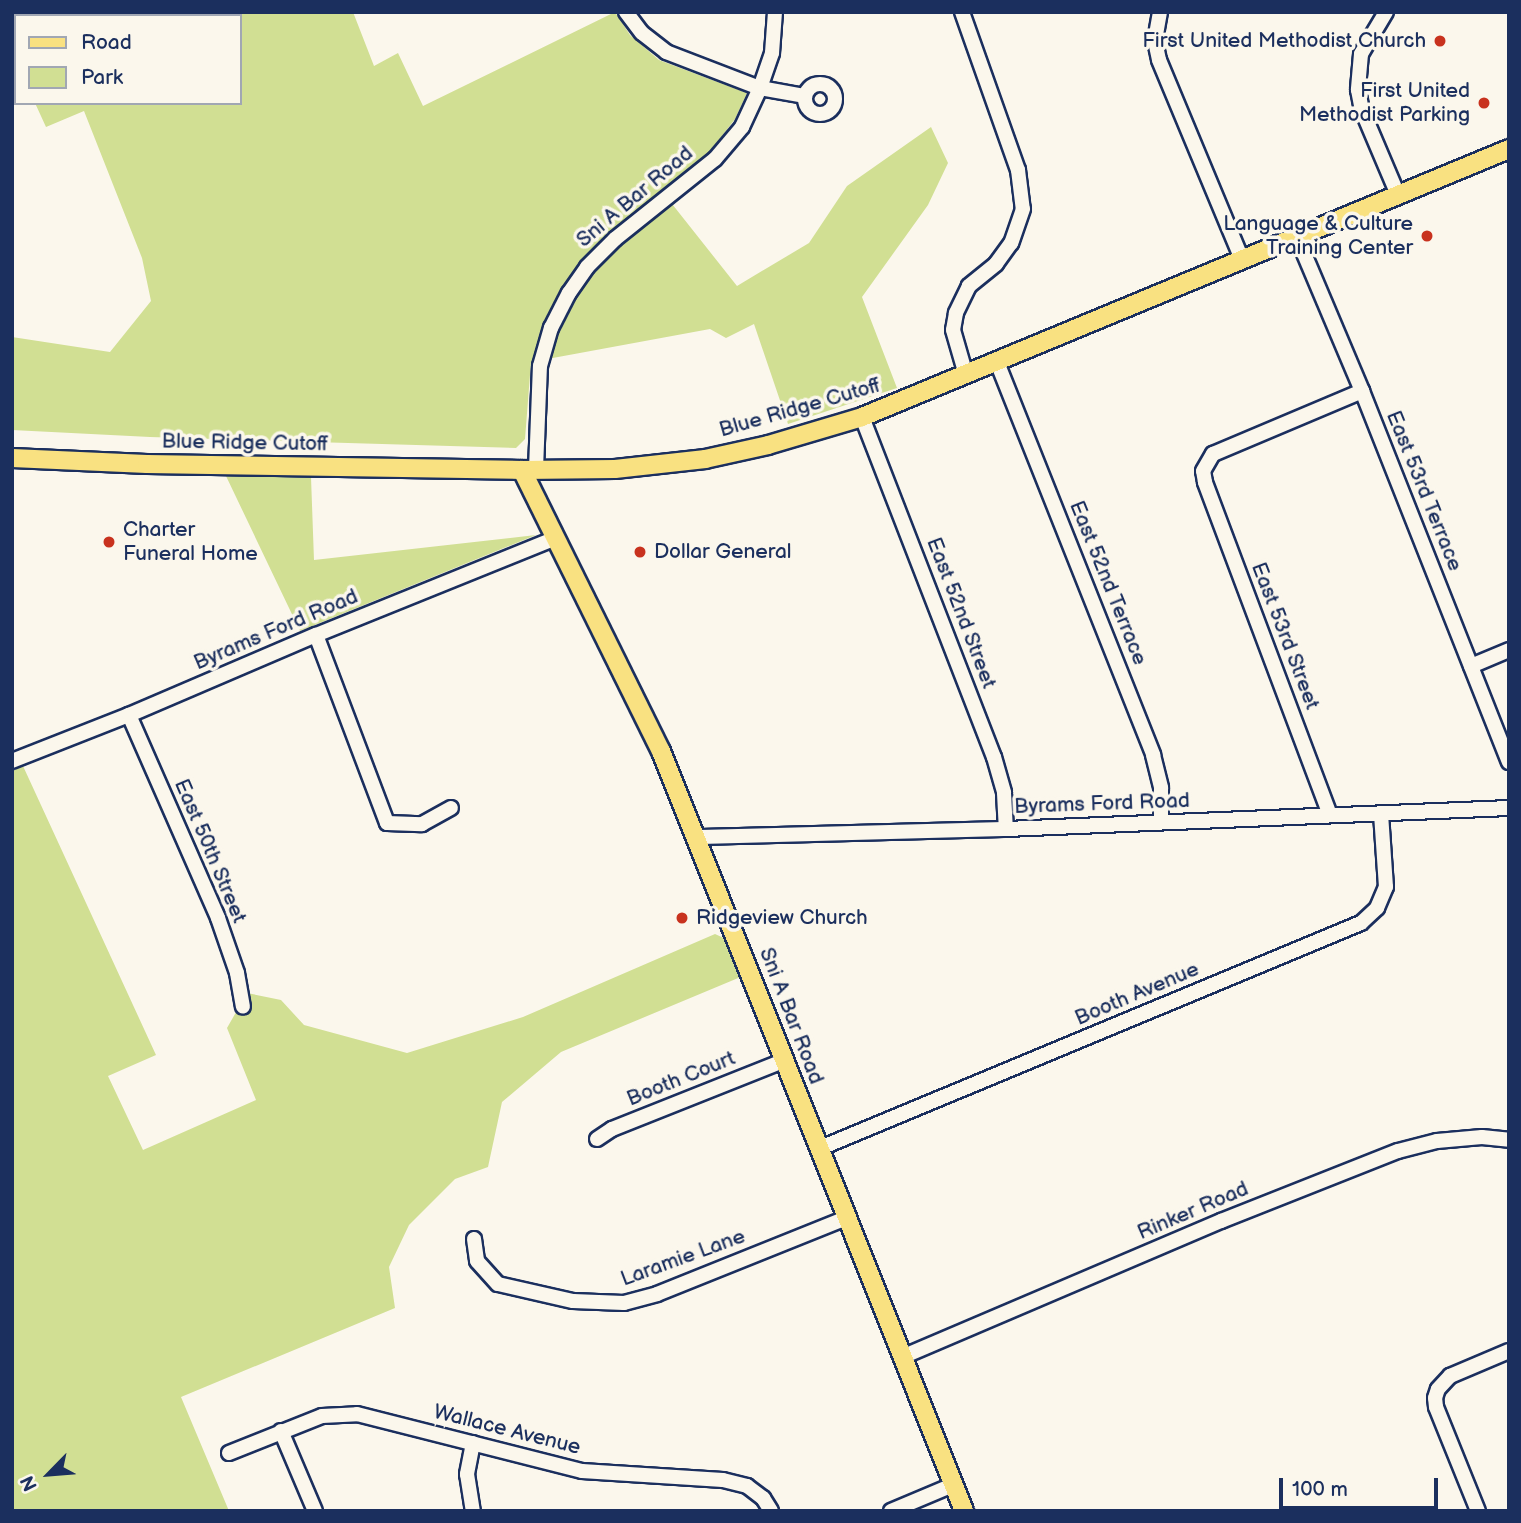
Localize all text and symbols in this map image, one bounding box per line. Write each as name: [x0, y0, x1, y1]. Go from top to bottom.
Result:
legend: [14, 14, 242, 105]
place label: First United Methodist Church: [1142, 28, 1426, 54]
text: Road: [81, 30, 132, 55]
marker: First United Methodist Church: [1432, 33, 1448, 49]
text: Park: [81, 65, 123, 90]
place label: First United Methodist Parking: [1299, 78, 1470, 128]
marker: First United Methodist Parking: [1476, 95, 1492, 111]
street label: Sni A Bar Road: [572, 141, 698, 253]
place label: Language & Culture Training Center: [1223, 211, 1413, 261]
marker: Language & Culture Training Center: [1419, 228, 1435, 244]
street label: Blue Ridge Cutoff: [716, 373, 884, 443]
street label: East 53rd Terrace: [1380, 407, 1468, 575]
street label: Blue Ridge Cutoff: [161, 429, 329, 457]
street label: East 52nd Terrace: [1063, 497, 1153, 669]
place label: Charter Funeral Home: [123, 517, 258, 567]
marker: Charter Funeral Home: [101, 534, 117, 550]
street label: East 52nd Street: [921, 534, 1001, 692]
place label: Dollar General: [654, 539, 792, 565]
marker: Dollar General: [632, 544, 648, 560]
street label: East 53rd Street: [1245, 559, 1325, 713]
street label: Byrams Ford Road: [190, 584, 362, 676]
street label: East 50th Street: [168, 775, 252, 927]
street label: Byrams Ford Road: [1014, 788, 1190, 820]
place label: Ridgeview Church: [696, 905, 868, 931]
marker: Ridgeview Church: [674, 910, 690, 926]
street label: Sni A Bar Road: [753, 944, 829, 1088]
street label: Booth Avenue: [1071, 957, 1203, 1031]
street label: Booth Court: [623, 1046, 739, 1112]
street label: Rinker Road: [1134, 1176, 1252, 1246]
street label: Laramie Lane: [617, 1224, 749, 1292]
street label: Wallace Avenue: [431, 1400, 583, 1460]
north arrow: [14, 1439, 84, 1509]
scale bar: [1283, 1464, 1442, 1508]
text: N: [16, 1472, 43, 1494]
text: 100 m: [1292, 1477, 1348, 1502]

